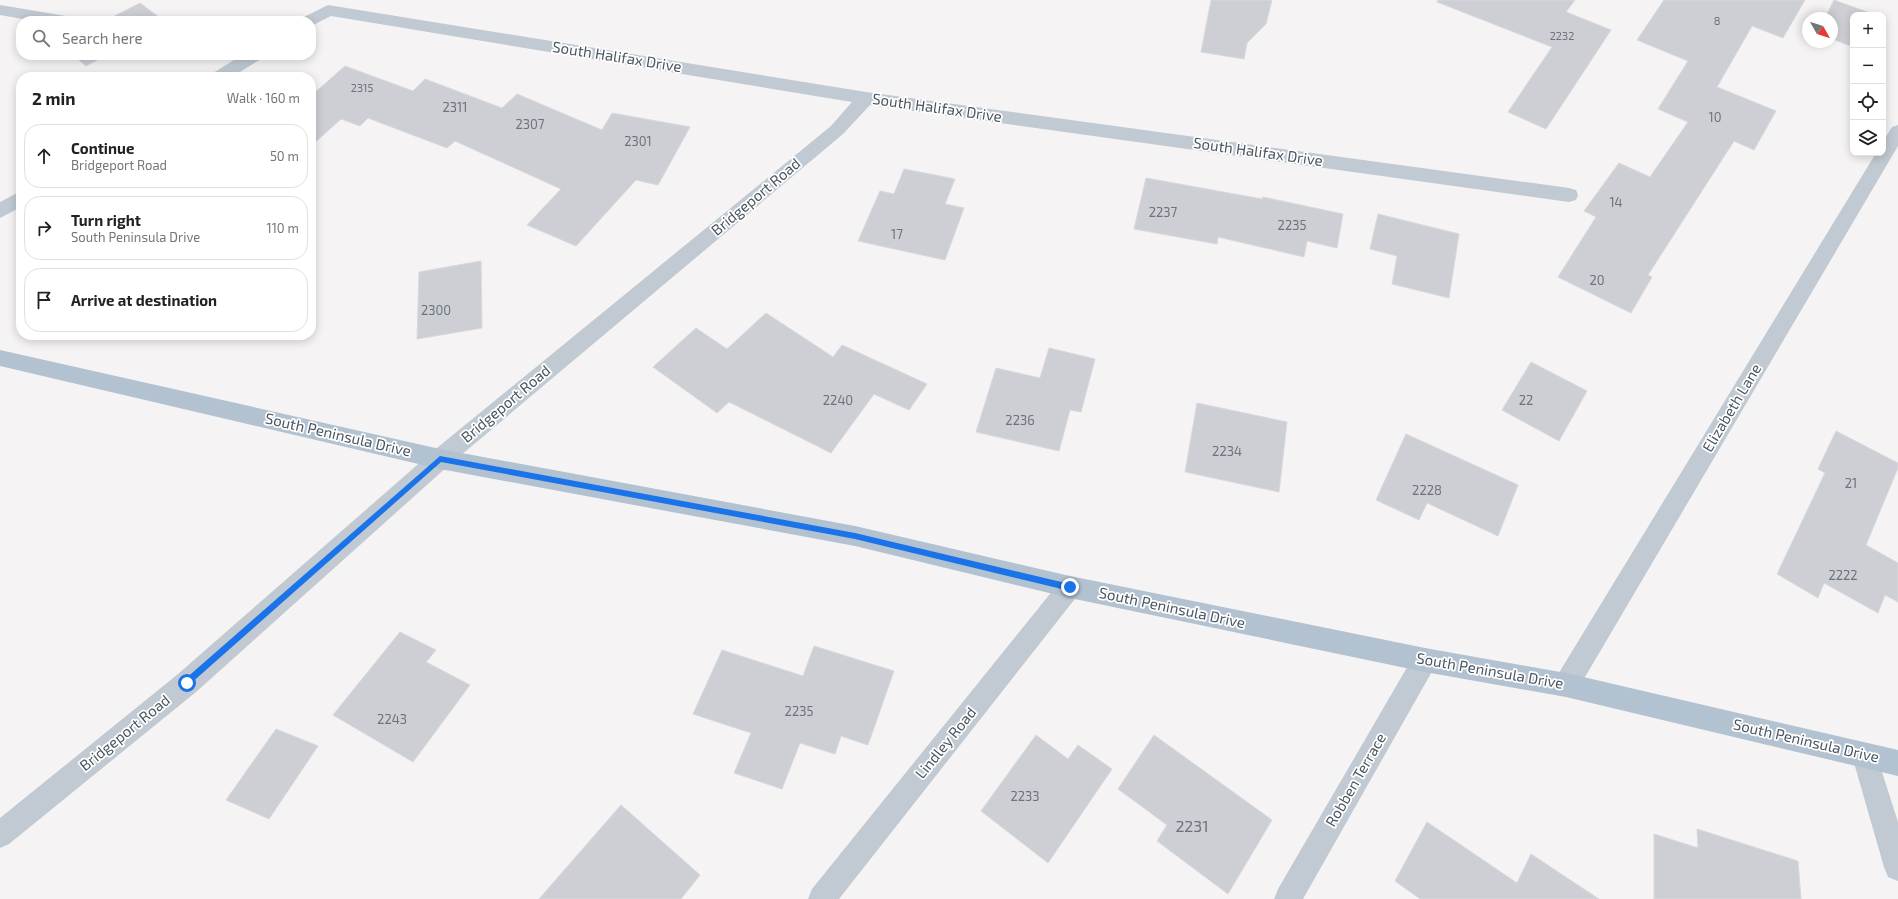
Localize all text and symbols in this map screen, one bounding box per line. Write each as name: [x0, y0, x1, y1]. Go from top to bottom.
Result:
north arrow: [1802, 12, 1838, 48]
map controls: [1850, 12, 1886, 156]
button: +: [1850, 12, 1886, 48]
house number: 8: [1714, 14, 1720, 27]
search box: [16, 16, 316, 60]
icon: search: [30, 27, 52, 49]
text: Search here: [62, 29, 143, 47]
house number: 2232: [1550, 29, 1574, 42]
street label: South Halifax Drive: [551, 37, 683, 75]
button: −: [1850, 48, 1886, 84]
house number: 2315: [351, 81, 373, 94]
button: locate: [1850, 84, 1886, 120]
text: 2 min: [32, 88, 75, 108]
street label: South Halifax Drive: [871, 89, 1003, 125]
text: Walk · 160 m: [227, 90, 300, 106]
house number: 2311: [443, 99, 467, 115]
house number: 10: [1708, 109, 1722, 125]
house number: 2307: [515, 116, 545, 132]
button: layers: [1850, 120, 1886, 156]
house number: 2301: [624, 133, 652, 149]
street label: South Halifax Drive: [1192, 133, 1324, 169]
text: Continue: [71, 139, 134, 157]
icon: ahead: [33, 145, 55, 167]
text: 50 m: [270, 148, 299, 164]
street label: Bridgeport Road: [707, 154, 804, 239]
text: Bridgeport Road: [71, 157, 167, 173]
house number: 14: [1609, 194, 1623, 210]
house number: 2237: [1149, 204, 1178, 220]
text: Turn right: [71, 211, 141, 229]
icon: right: [33, 217, 55, 239]
house number: 2235: [1278, 217, 1306, 233]
text: 110 m: [267, 220, 299, 236]
house number: 17: [891, 226, 903, 242]
text: South Peninsula Drive: [71, 229, 200, 245]
house number: 20: [1589, 272, 1605, 288]
icon: arrive: [33, 289, 55, 311]
text: Arrive at destination: [71, 291, 217, 309]
house number: 2300: [421, 302, 451, 318]
street label: Elizabeth Lane: [1698, 360, 1764, 455]
street label: Bridgeport Road: [457, 361, 554, 446]
house number: 2240: [823, 392, 853, 408]
house number: 22: [1519, 392, 1533, 408]
street label: South Peninsula Drive: [264, 408, 413, 460]
house number: 2236: [1005, 412, 1035, 428]
house number: 2234: [1212, 443, 1242, 459]
house number: 21: [1845, 475, 1857, 491]
house number: 2228: [1412, 482, 1442, 498]
house number: 2222: [1828, 567, 1858, 583]
route end: [1061, 578, 1079, 596]
street label: South Peninsula Drive: [1097, 583, 1247, 631]
street label: South Peninsula Drive: [1415, 648, 1565, 692]
route start: [178, 674, 196, 692]
street label: Bridgeport Road: [76, 690, 173, 774]
house number: 2235: [785, 703, 813, 719]
street label: Lindley Road: [911, 703, 979, 782]
house number: 2243: [377, 711, 407, 727]
street label: South Peninsula Drive: [1732, 714, 1881, 766]
street label: Robben Terrace: [1321, 729, 1389, 830]
house number: 2233: [1010, 788, 1040, 804]
house number: 2231: [1175, 816, 1209, 835]

